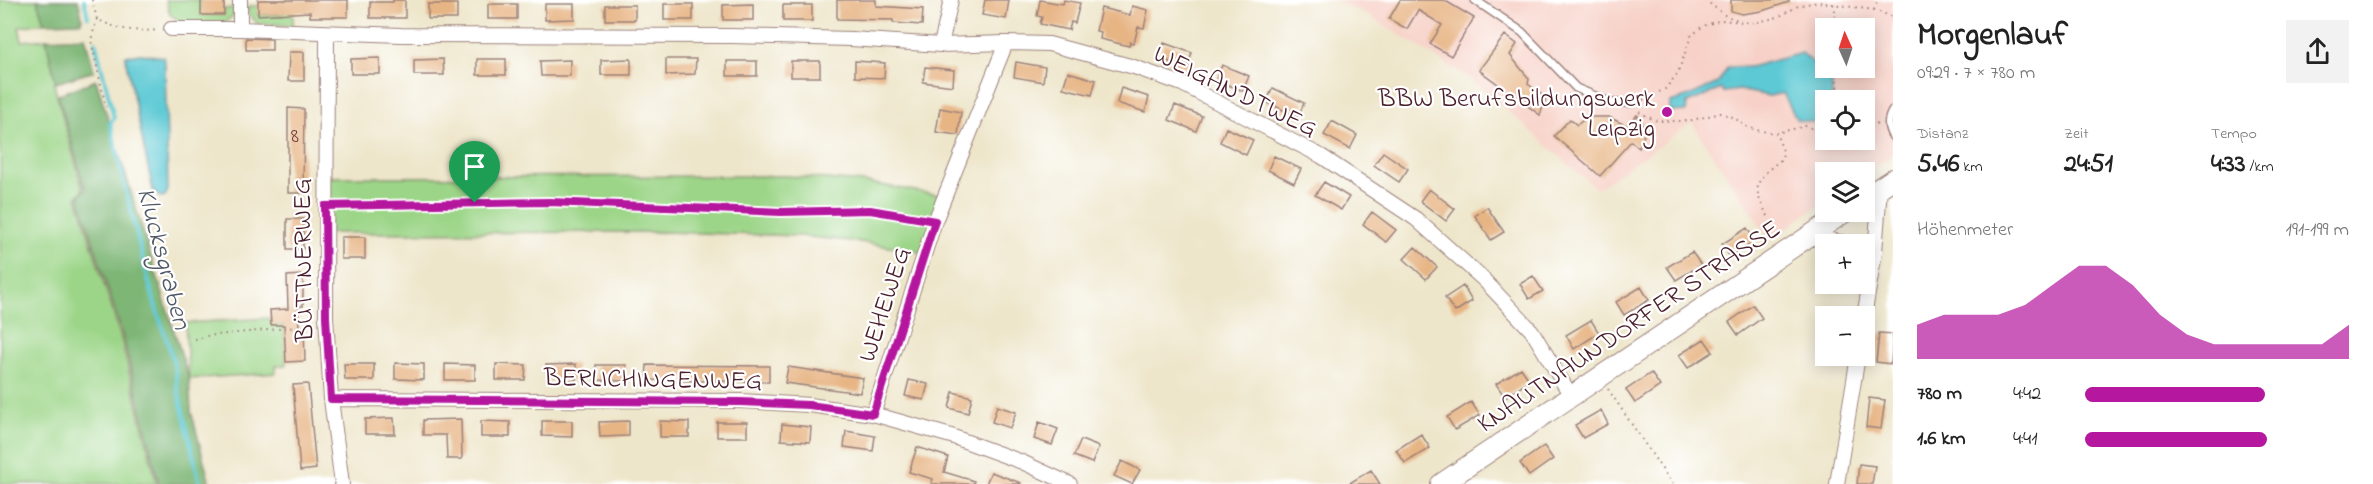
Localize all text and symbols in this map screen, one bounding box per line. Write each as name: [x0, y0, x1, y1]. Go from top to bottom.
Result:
text: Morgenlauf: [1917, 12, 2068, 60]
north arrow: [1815, 18, 1875, 78]
map controls: [1815, 18, 1875, 366]
button: share: [2286, 20, 2349, 83]
street label: WEIGANDTWEG: [1146, 37, 1323, 149]
text: 09:29 · 7 × 780 m: [1917, 59, 2035, 88]
place label: BBW Berufsbildungswerk Leipzig: [1377, 81, 1656, 149]
button: locate: [1815, 90, 1875, 150]
marker: BBW Berufsbildungswerk Leipzig: [1660, 105, 1674, 119]
house number: 8: [291, 121, 299, 153]
text: Distanz: [1917, 122, 1968, 146]
text: Zeit: [2064, 122, 2089, 146]
text: Tempo: [2211, 122, 2257, 146]
pin: [449, 141, 500, 203]
text: 5.46: [1917, 146, 1959, 184]
text: 24:51: [2064, 146, 2113, 184]
text: 4:33: [2211, 146, 2245, 184]
icon: arrive: [458, 150, 491, 183]
text: km: [1959, 155, 1983, 179]
text: /km: [2245, 155, 2274, 179]
button: layers: [1815, 162, 1875, 222]
street label: BÜTTNERWEG: [285, 178, 325, 343]
water label: Klucksgraben: [124, 183, 200, 335]
street label: KNAUTNAUNDORFER STRASSE: [1470, 211, 1789, 444]
text: Höhenmeter: [1917, 216, 2013, 245]
text: 191–199 m: [2286, 216, 2349, 245]
button: +: [1815, 234, 1875, 294]
street label: WEHEWEG: [849, 242, 922, 367]
button: −: [1815, 306, 1875, 366]
street label: BERLICHINGENWEG: [543, 360, 762, 402]
text: 780 m: [1917, 380, 1962, 409]
text: 4:42: [2013, 380, 2041, 409]
text: 1.6 km: [1917, 425, 1966, 454]
text: 4:41: [2013, 425, 2038, 454]

